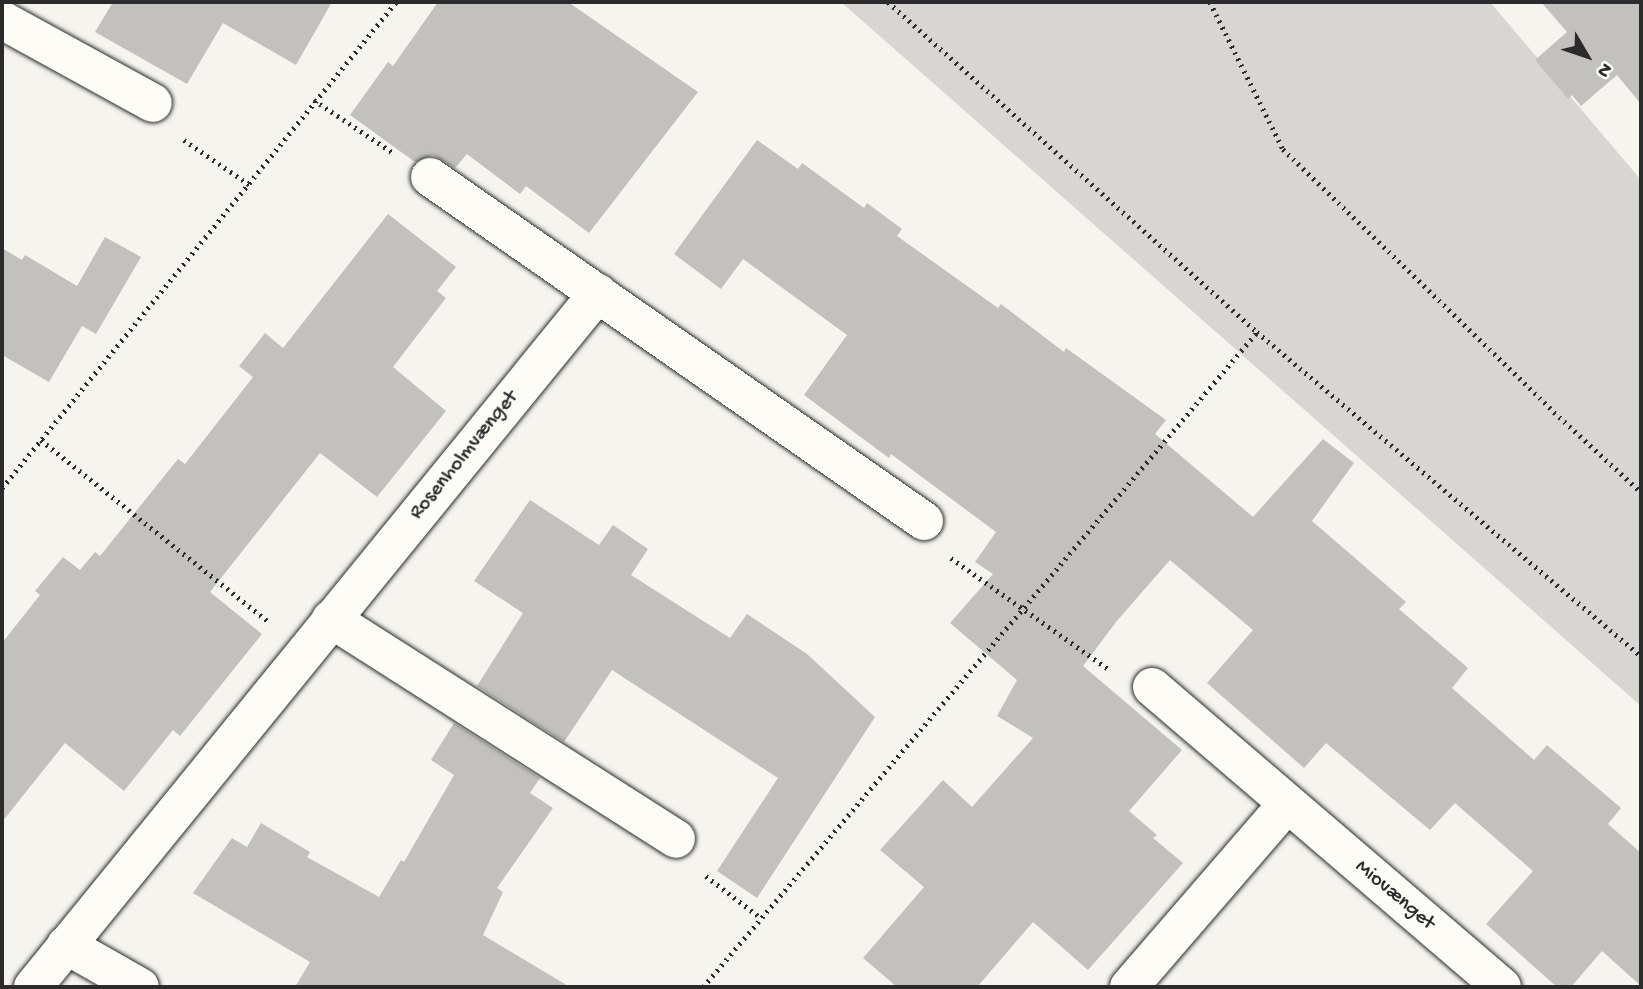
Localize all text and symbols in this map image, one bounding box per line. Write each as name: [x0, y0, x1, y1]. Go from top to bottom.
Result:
north arrow: [1552, 21, 1622, 91]
text: N: [1591, 57, 1617, 82]
street label: Rosenholmvænget: [405, 386, 525, 526]
street label: Miovænget: [1349, 855, 1439, 937]

